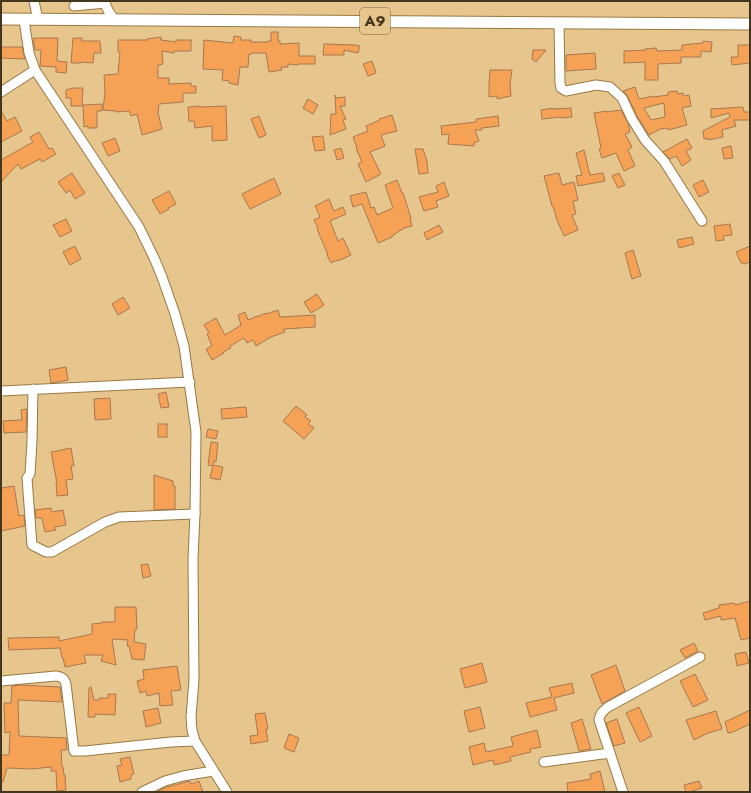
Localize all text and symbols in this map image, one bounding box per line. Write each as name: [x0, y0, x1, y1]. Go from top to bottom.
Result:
road number: A9: [360, 8, 390, 34]

